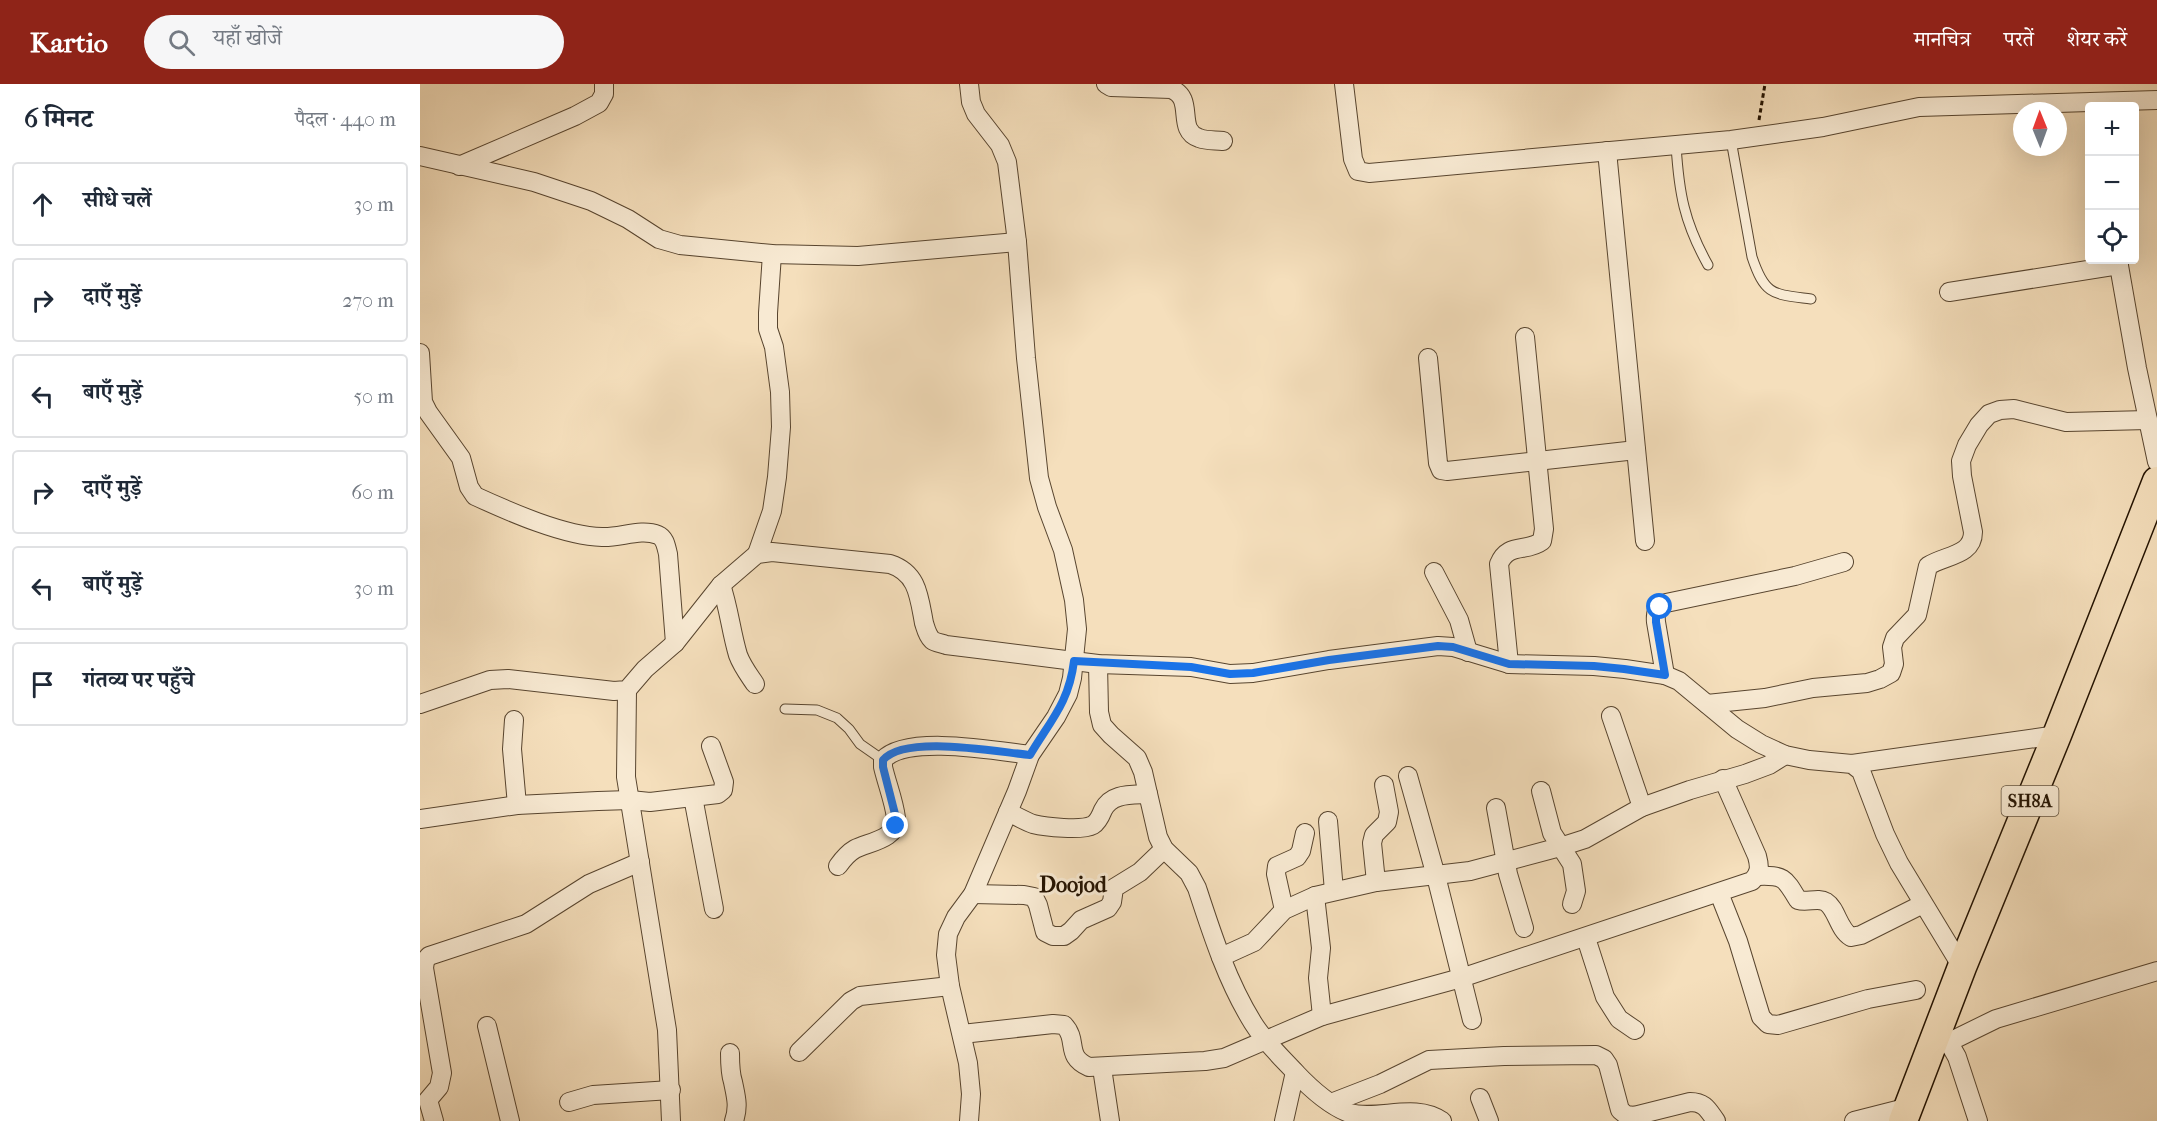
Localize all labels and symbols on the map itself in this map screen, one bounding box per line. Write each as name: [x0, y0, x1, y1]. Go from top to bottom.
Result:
north arrow: [2013, 102, 2067, 156]
route start: [1646, 593, 1672, 619]
road number: SH8A: [2002, 786, 2058, 816]
route end: [882, 812, 908, 838]
district label: Doojod: [1039, 872, 1108, 898]

